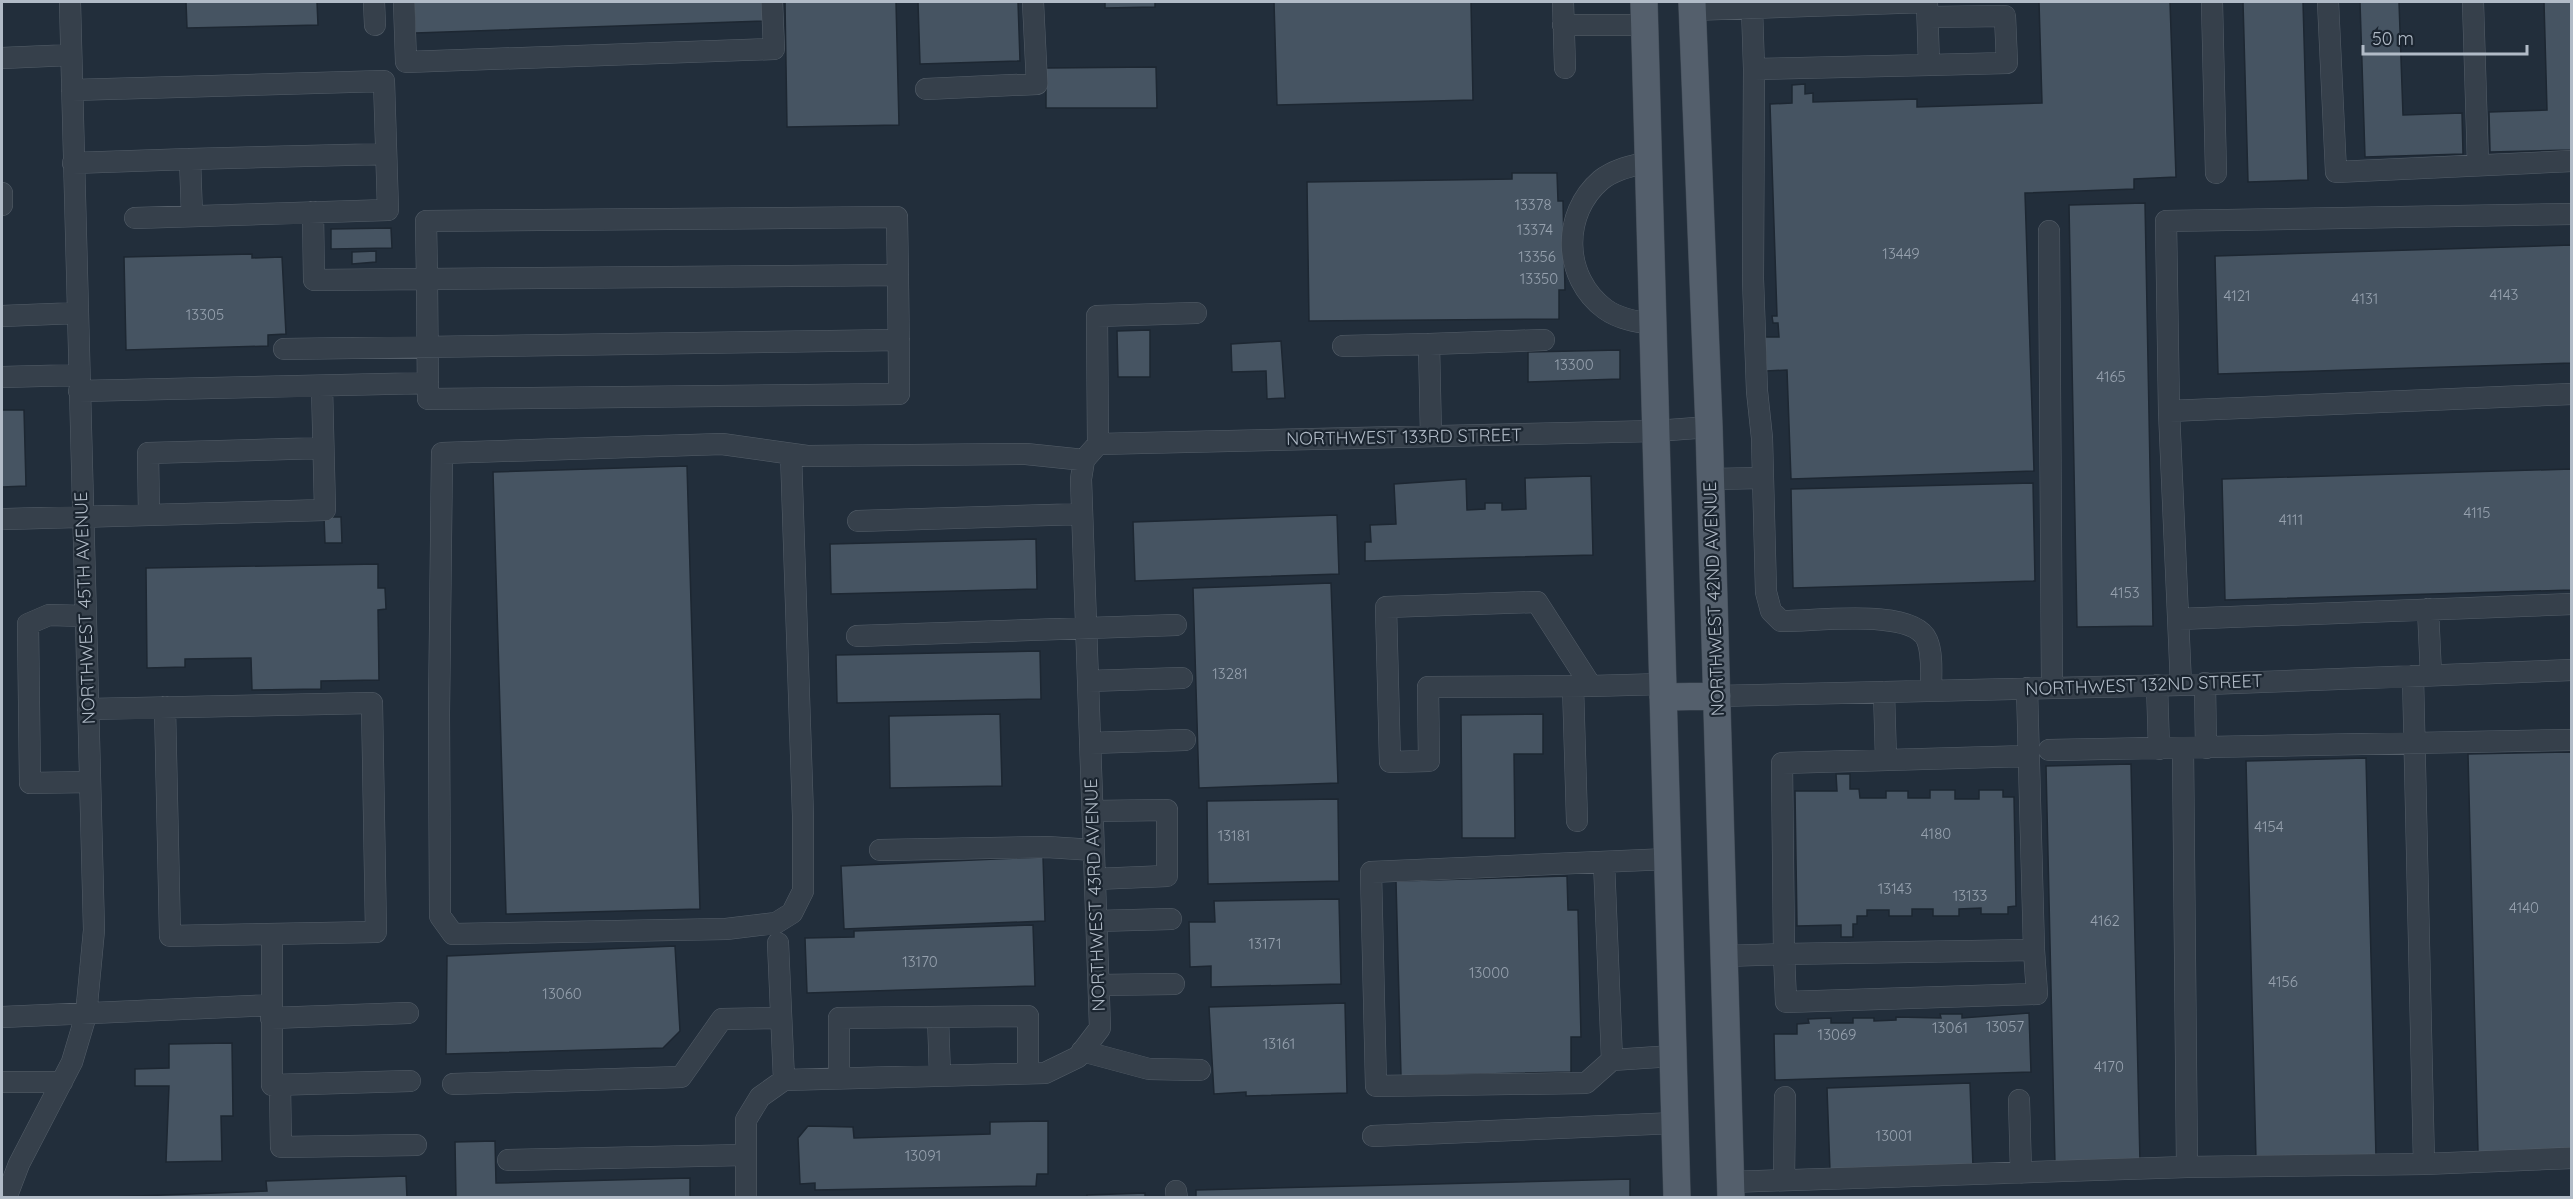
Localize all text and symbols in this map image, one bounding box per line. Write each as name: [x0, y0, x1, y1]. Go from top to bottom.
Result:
scale bar: [2363, 18, 2526, 56]
text: 50 m: [2372, 27, 2414, 50]
house number: 13378: [1514, 195, 1552, 214]
house number: 13374: [1517, 220, 1553, 239]
house number: 13449: [1882, 244, 1920, 263]
house number: 13356: [1518, 247, 1556, 266]
house number: 13350: [1520, 269, 1558, 288]
house number: 4143: [2490, 285, 2519, 304]
house number: 4121: [2223, 286, 2251, 305]
house number: 4131: [2352, 289, 2378, 308]
house number: 13305: [186, 305, 224, 324]
house number: 13300: [1554, 355, 1594, 374]
house number: 4165: [2096, 367, 2126, 386]
street label: NORTHWEST 133RD STREET: [1286, 423, 1522, 450]
street label: NORTHWEST 42ND AVENUE: [1698, 481, 1729, 717]
street label: NORTHWEST 45TH AVENUE: [69, 491, 100, 725]
house number: 4115: [2463, 503, 2491, 522]
house number: 4111: [2279, 510, 2303, 529]
house number: 4153: [2110, 583, 2140, 602]
house number: 13281: [1212, 664, 1248, 683]
street label: NORTHWEST 132ND STREET: [2025, 669, 2263, 700]
street label: NORTHWEST 43RD AVENUE: [1079, 778, 1110, 1012]
house number: 4154: [2254, 817, 2284, 836]
house number: 4180: [1921, 824, 1951, 843]
house number: 13181: [1218, 826, 1250, 845]
house number: 13143: [1878, 879, 1912, 898]
house number: 13133: [1953, 886, 1987, 905]
house number: 4140: [2509, 898, 2539, 917]
house number: 4162: [2090, 911, 2120, 930]
house number: 13171: [1249, 934, 1281, 953]
house number: 13170: [902, 952, 938, 971]
house number: 13000: [1469, 963, 1509, 982]
house number: 4156: [2268, 972, 2298, 991]
house number: 13060: [542, 984, 582, 1003]
house number: 13057: [1986, 1017, 2024, 1036]
house number: 13061: [1932, 1018, 1968, 1037]
house number: 13069: [1818, 1025, 1856, 1044]
house number: 13161: [1263, 1034, 1295, 1053]
house number: 4170: [2094, 1057, 2124, 1076]
house number: 13001: [1876, 1126, 1912, 1145]
house number: 13091: [905, 1146, 941, 1165]

